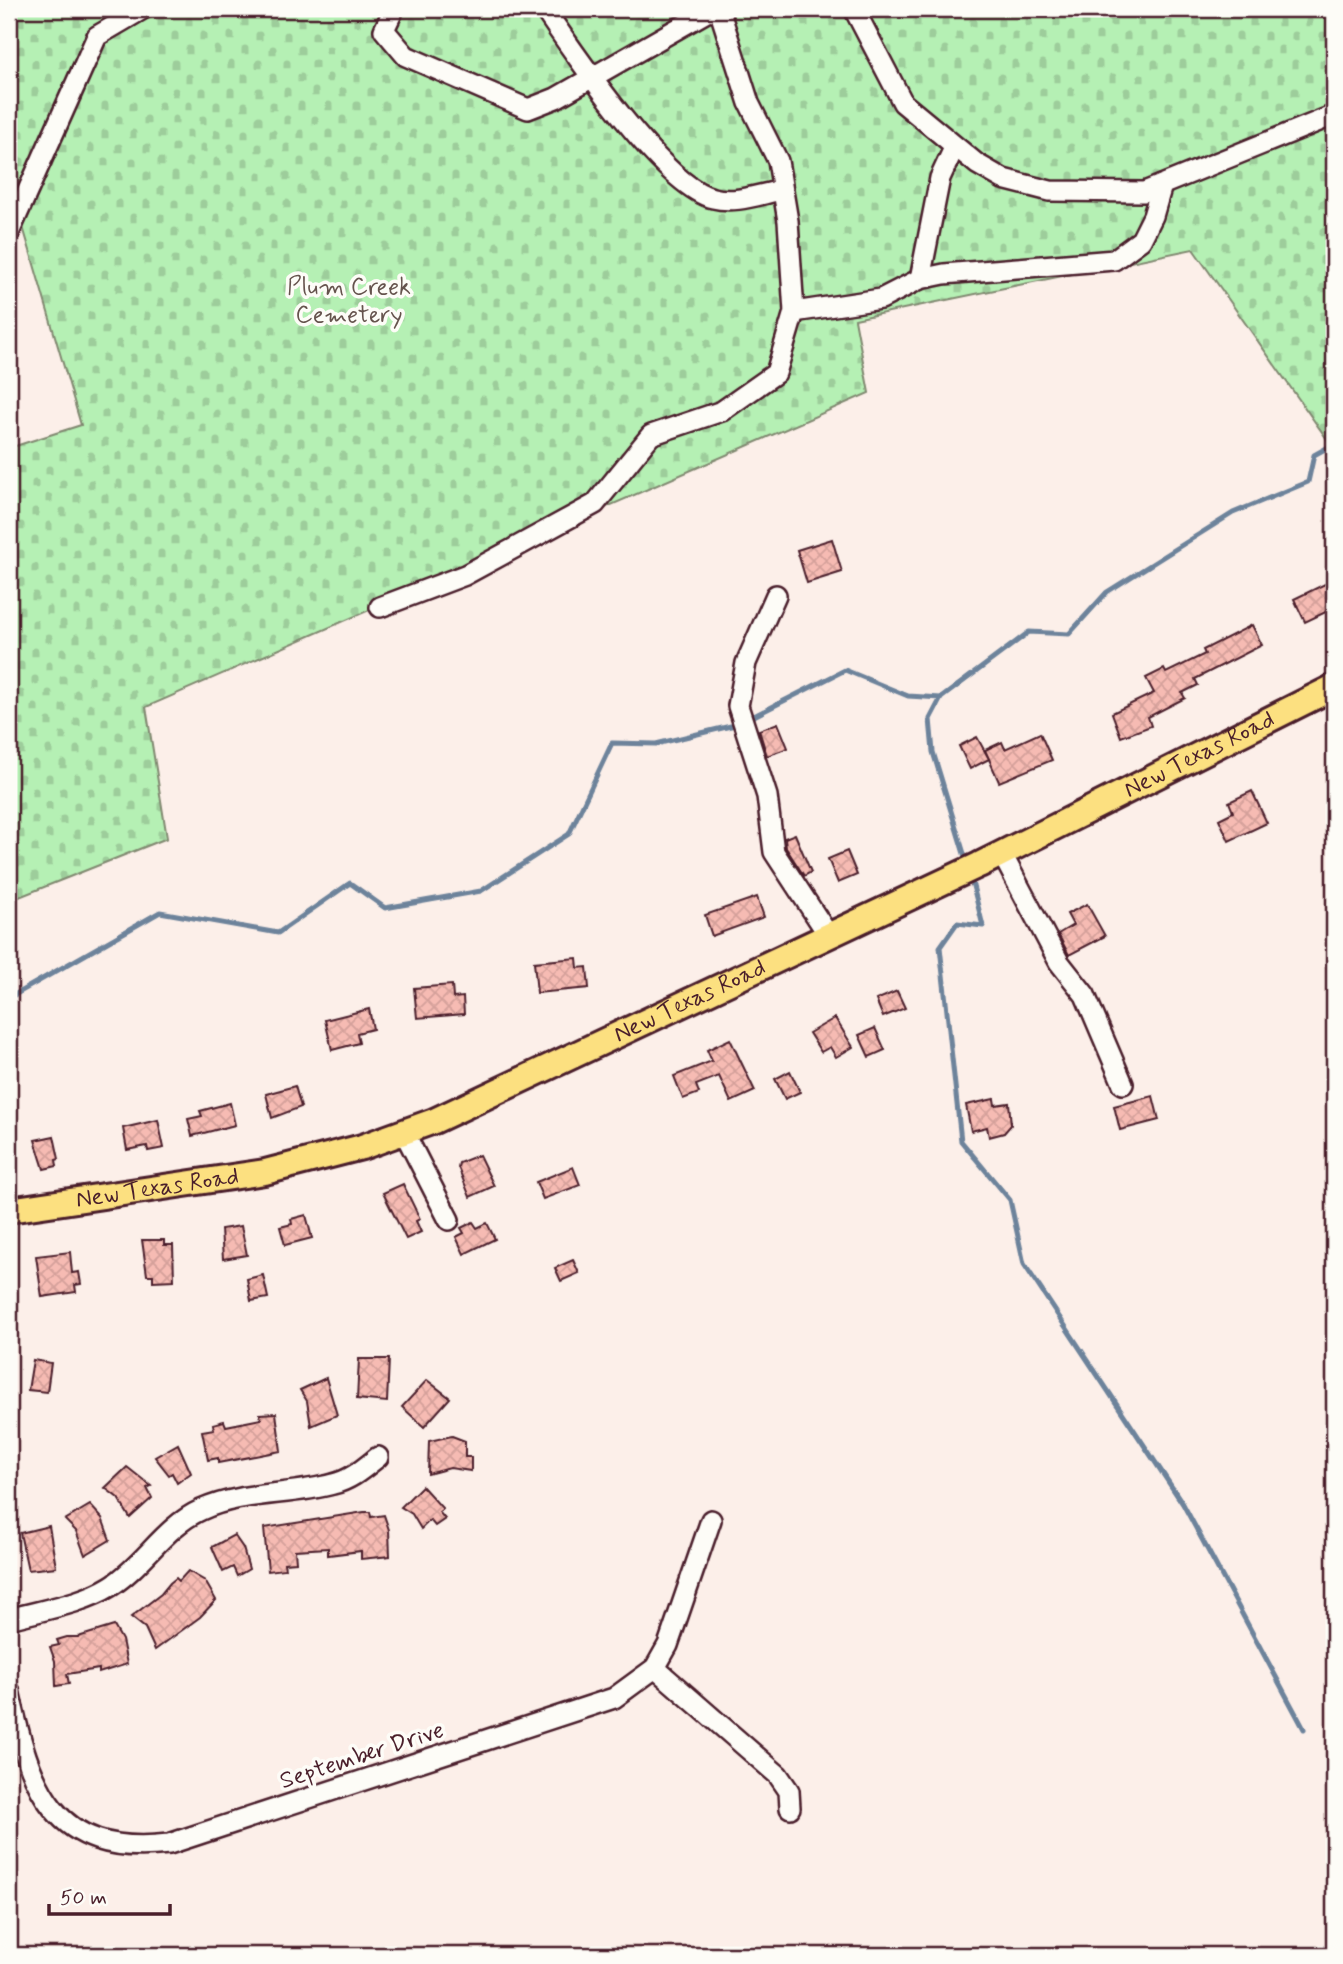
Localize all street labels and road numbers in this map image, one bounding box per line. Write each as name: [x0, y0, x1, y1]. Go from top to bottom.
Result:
street label: New Texas Road: [1119, 704, 1280, 805]
street label: New Texas Road: [609, 952, 771, 1050]
street label: New Texas Road: [74, 1161, 241, 1215]
street label: September Drive: [276, 1715, 448, 1797]

